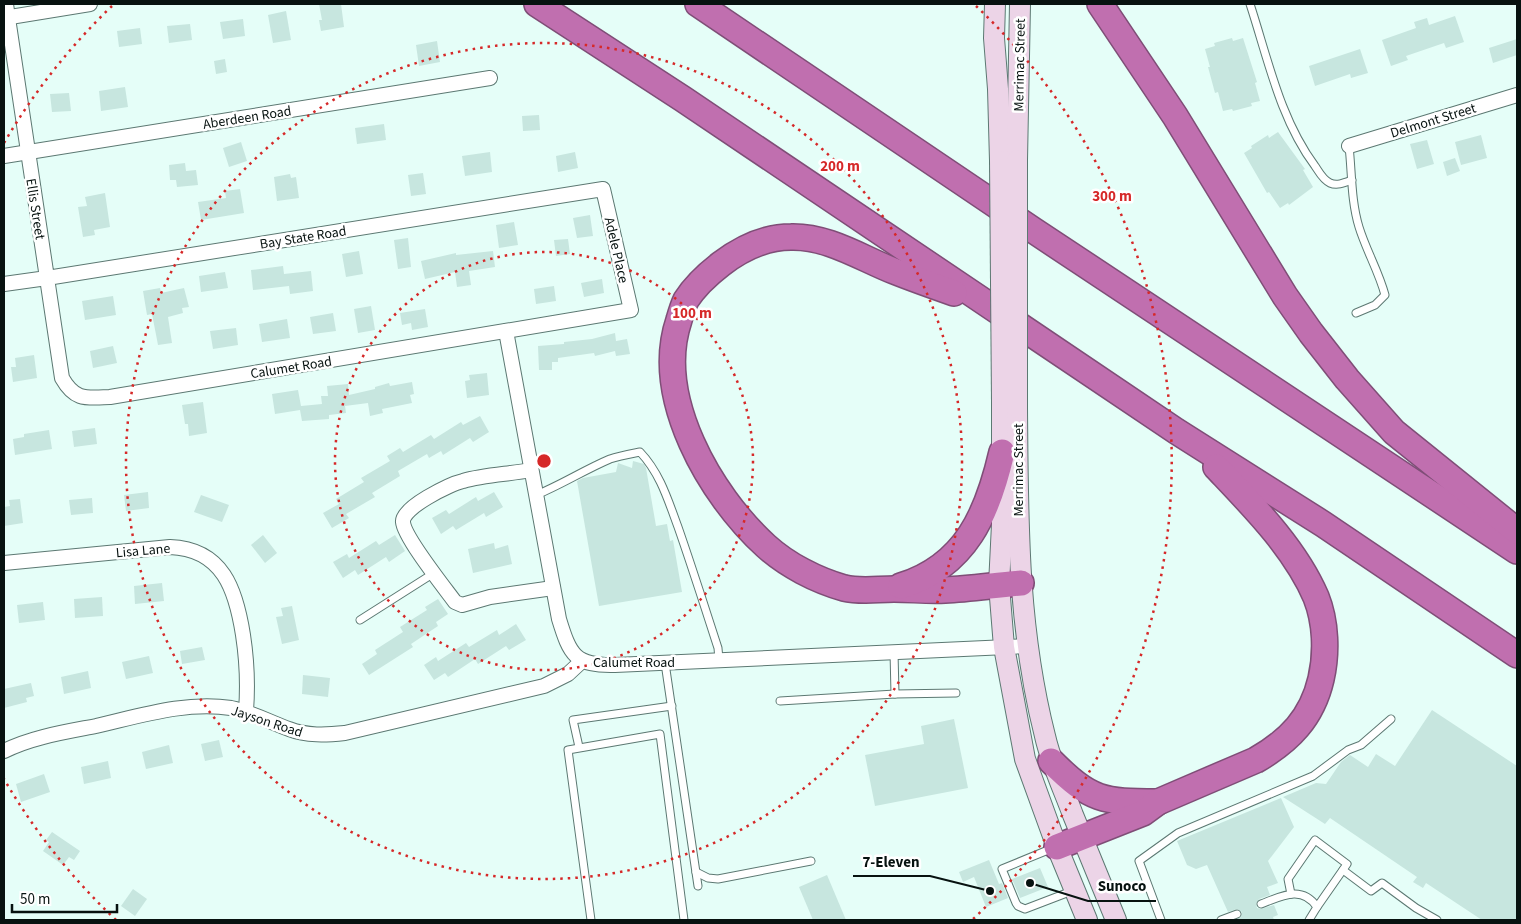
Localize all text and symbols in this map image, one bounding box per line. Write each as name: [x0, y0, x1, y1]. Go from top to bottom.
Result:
street label: Merrimac Street: [1009, 18, 1031, 112]
street label: Delmont Street: [1388, 98, 1479, 143]
street label: Aberdeen Road: [202, 101, 293, 135]
text: 200 m: [820, 156, 860, 177]
street label: Ellis Street: [20, 177, 50, 241]
text: 300 m: [1092, 186, 1132, 207]
street label: Adele Place: [599, 215, 633, 285]
street label: Bay State Road: [258, 221, 348, 255]
text: 100 m: [672, 303, 712, 324]
street label: Calumet Road: [249, 352, 333, 384]
street label: Merrimac Street: [1009, 423, 1029, 517]
centre of rings: [535, 452, 553, 470]
street label: Lisa Lane: [115, 539, 171, 563]
street label: Calumet Road: [593, 653, 675, 673]
street label: Jayson Road: [228, 701, 305, 743]
callout: 7-Eleven: [853, 846, 930, 876]
text: 7-Eleven: [862, 852, 920, 873]
callout: Sunoco: [1088, 871, 1156, 901]
text: Sunoco: [1098, 876, 1146, 897]
scale bar: [12, 882, 118, 914]
text: 50 m: [20, 889, 50, 910]

